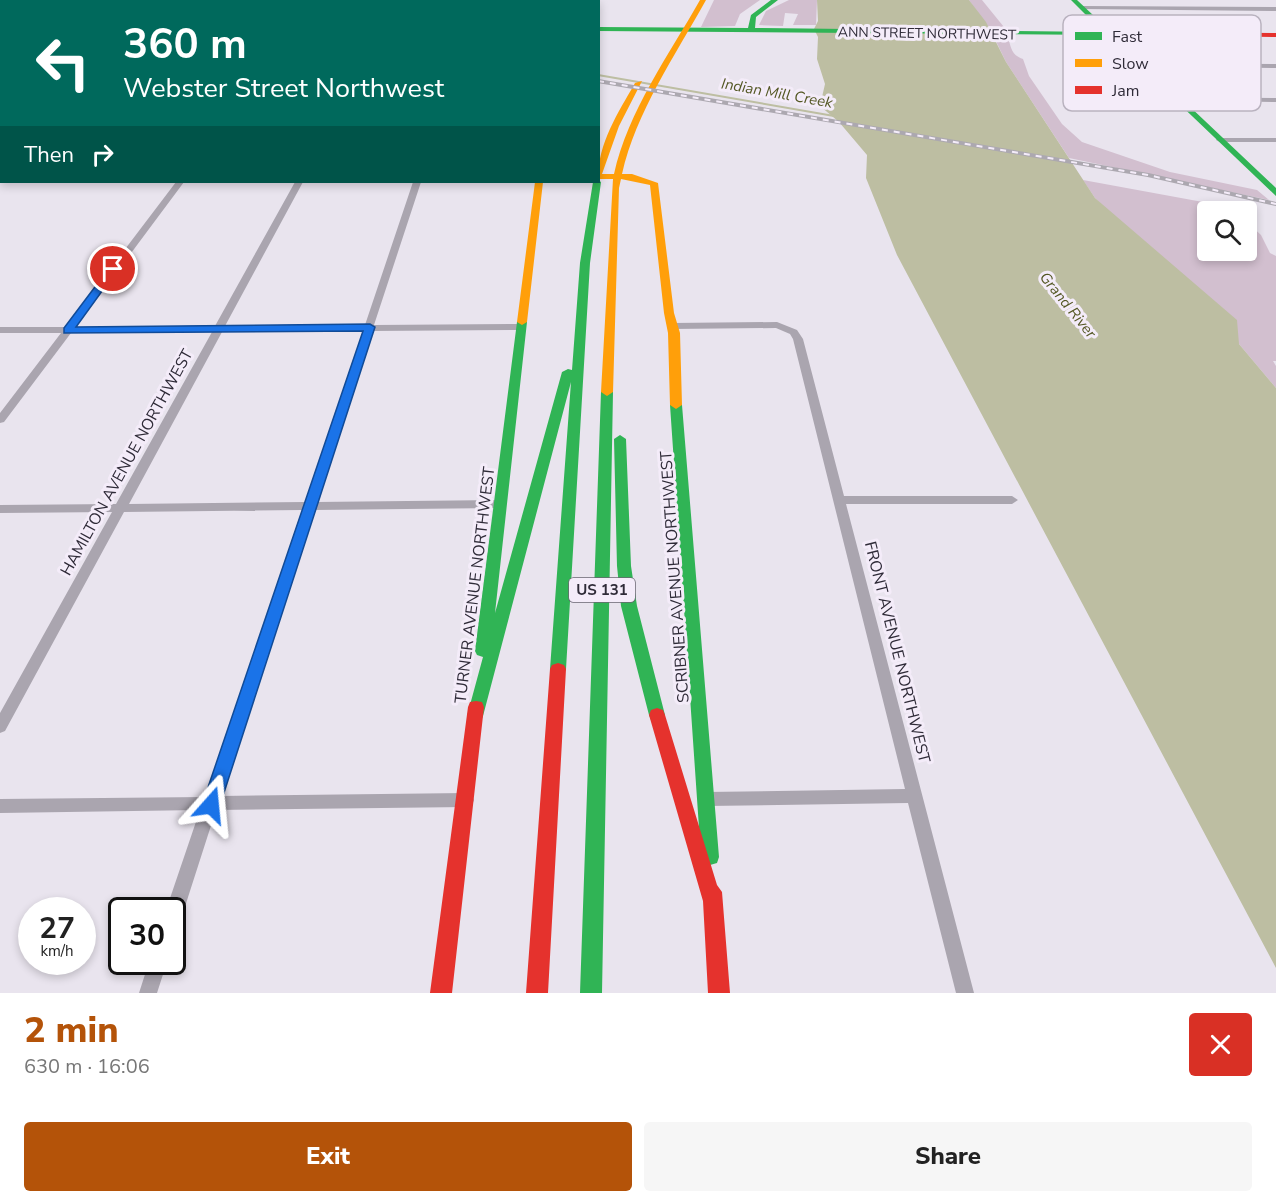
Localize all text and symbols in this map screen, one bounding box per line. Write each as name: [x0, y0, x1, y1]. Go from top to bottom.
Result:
legend: [1063, 15, 1261, 111]
text: 360 m: [123, 16, 247, 73]
street label: ANN STREET NORTHWEST: [838, 22, 1017, 45]
icon: left: [24, 24, 102, 102]
text: Fast: [1112, 26, 1143, 48]
text: Slow: [1112, 53, 1149, 75]
text: Webster Street Northwest: [123, 70, 444, 107]
water label: Indian Mill Creek: [720, 73, 835, 113]
text: Jam: [1111, 80, 1139, 102]
icon: right: [86, 138, 119, 171]
text: Then: [24, 140, 74, 170]
map controls: [1197, 201, 1257, 261]
button: search: [1197, 201, 1257, 261]
pin: [87, 243, 138, 294]
icon: arrive: [96, 252, 129, 285]
water label: Grand River: [1035, 268, 1101, 343]
street label: HAMILTON AVENUE NORTHWEST: [55, 345, 199, 580]
street label: SCRIBNER AVENUE NORTHWEST: [655, 450, 695, 704]
street label: TURNER AVENUE NORTHWEST: [450, 465, 500, 705]
street label: FRONT AVENUE NORTHWEST: [859, 539, 935, 766]
road number: US 131: [569, 578, 635, 602]
position arrow: [179, 773, 243, 837]
speed limit sign: 30: [108, 897, 186, 975]
text: 27: [39, 908, 75, 949]
text: km/h: [40, 941, 74, 961]
text: 2 min: [24, 1006, 119, 1055]
button: close: [1189, 1013, 1252, 1076]
text: 630 m · 16:06: [24, 1053, 150, 1080]
button: Exit: [24, 1122, 632, 1191]
button: Share: [644, 1122, 1252, 1191]

